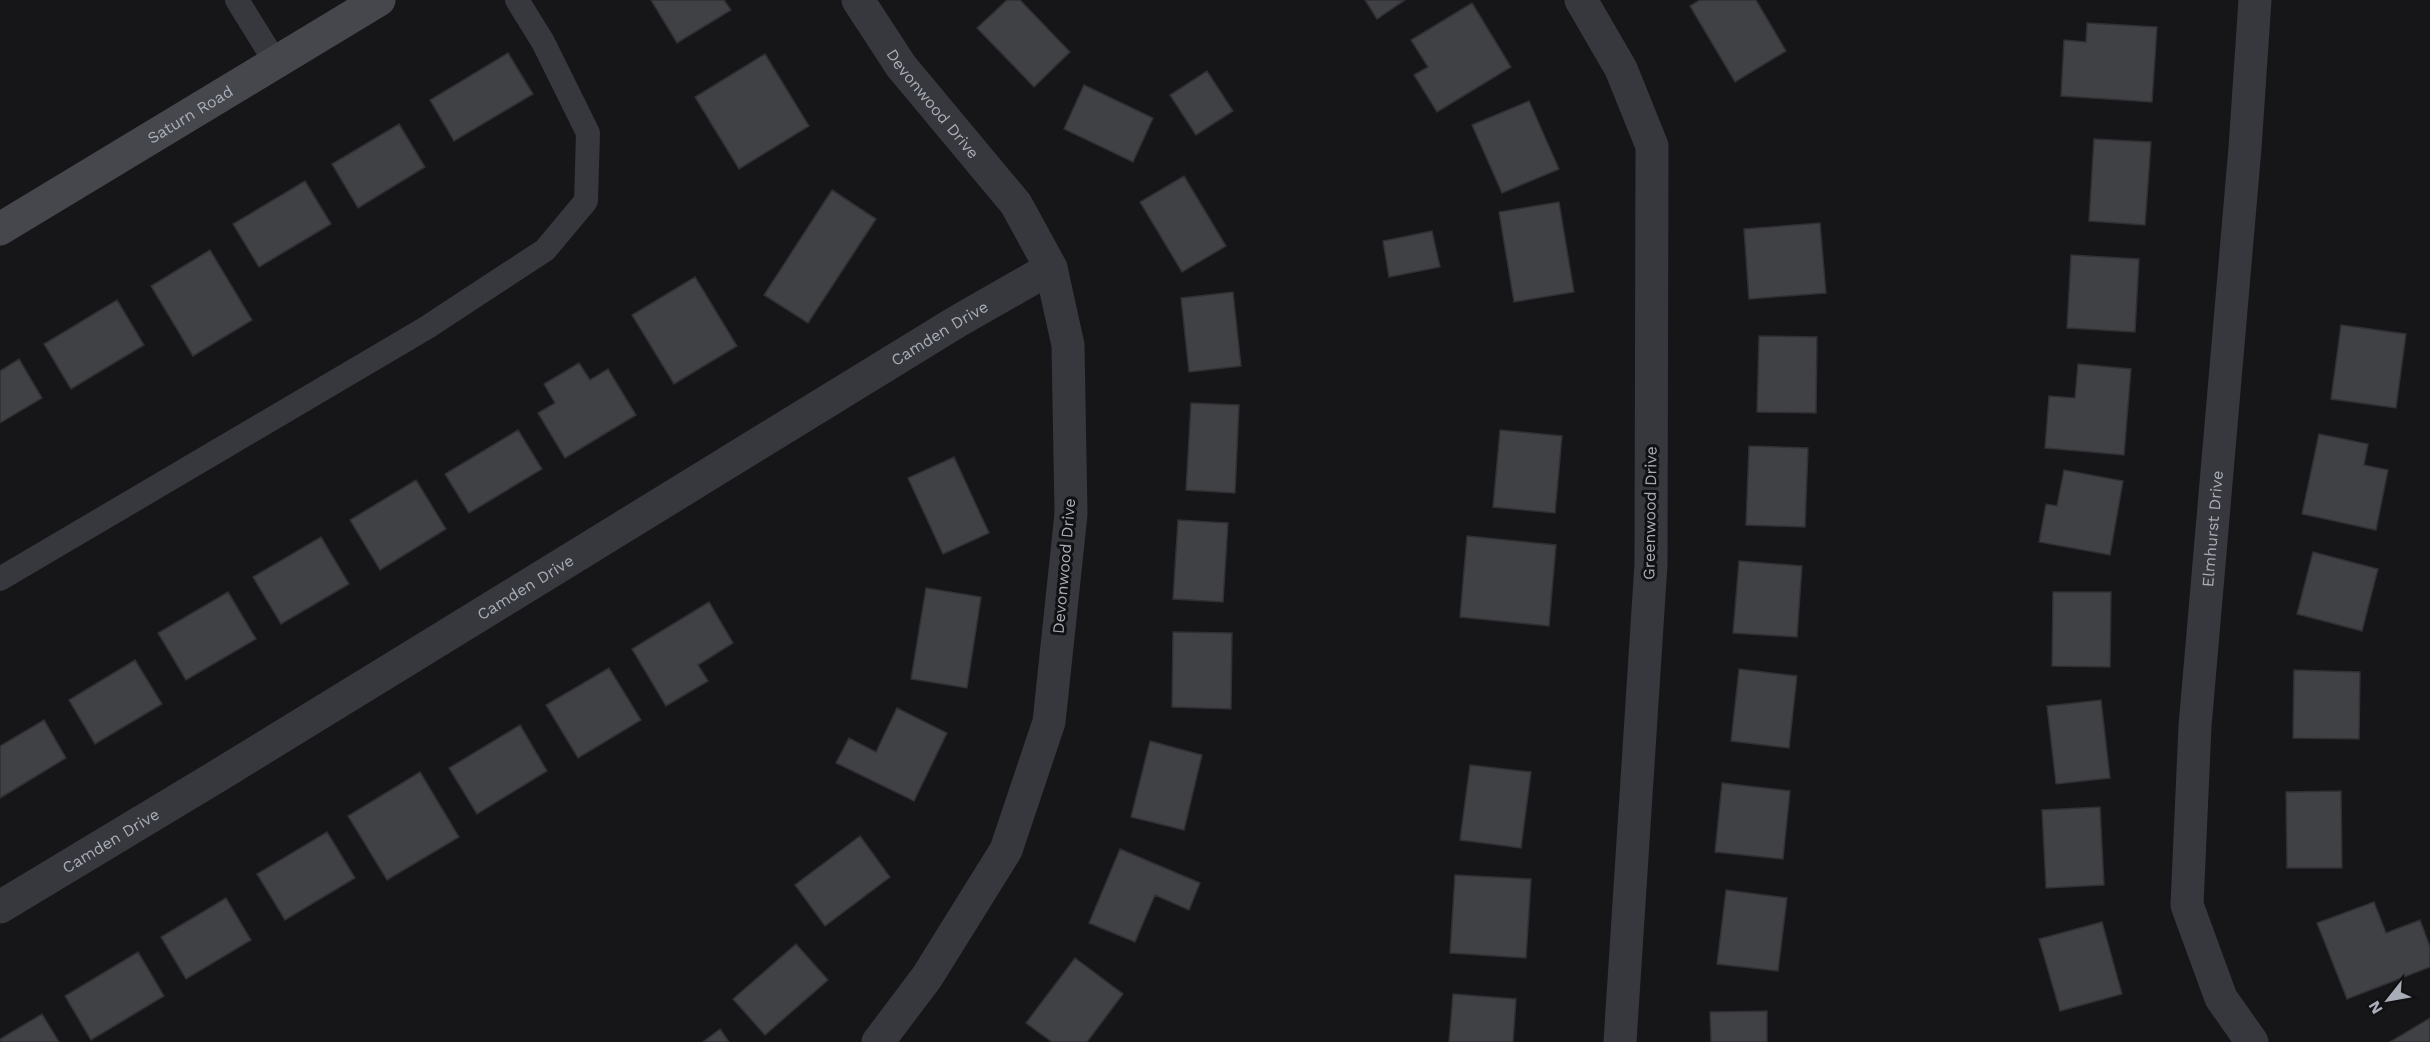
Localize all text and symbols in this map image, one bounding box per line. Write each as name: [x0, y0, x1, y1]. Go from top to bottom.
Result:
street label: Devonwood Drive: [883, 45, 983, 162]
street label: Saturn Road: [144, 81, 236, 147]
street label: Camden Drive: [887, 296, 991, 369]
street label: Greenwood Drive: [1639, 446, 1661, 580]
street label: Elmhurst Drive: [2198, 470, 2227, 588]
street label: Devonwood Drive: [1049, 498, 1079, 634]
street label: Camden Drive: [473, 550, 577, 624]
street label: Camden Drive: [59, 804, 162, 877]
north arrow: [2358, 970, 2418, 1030]
text: N: [2364, 997, 2387, 1017]

